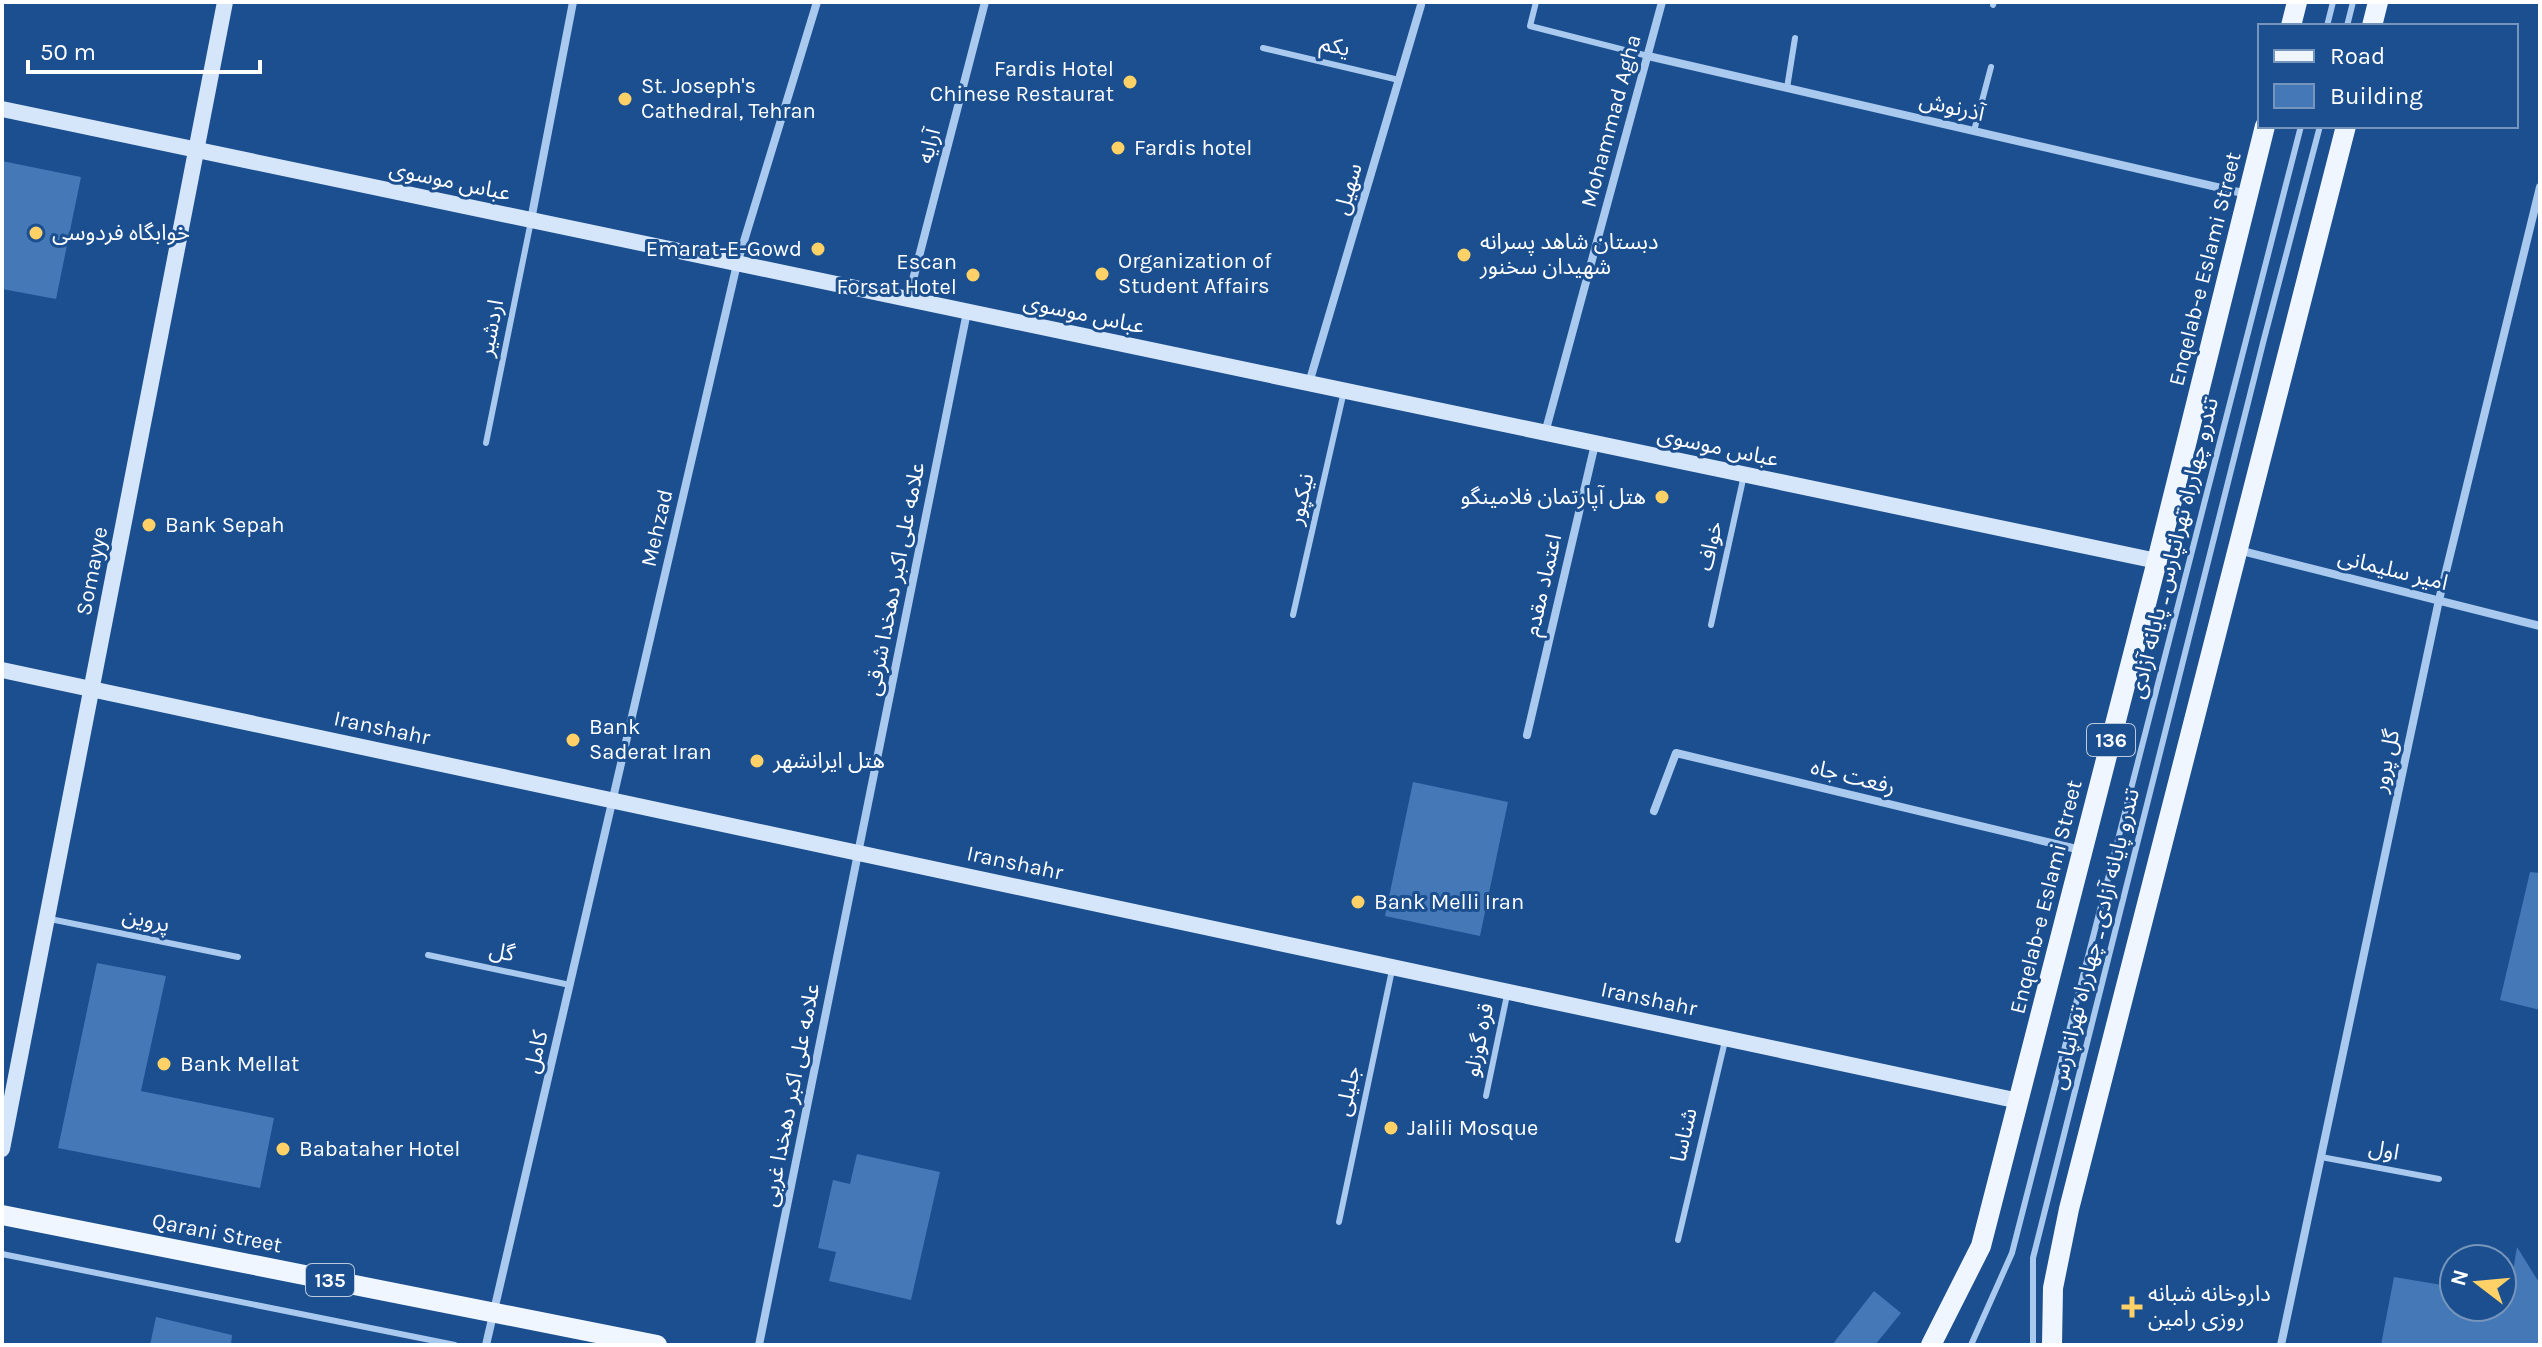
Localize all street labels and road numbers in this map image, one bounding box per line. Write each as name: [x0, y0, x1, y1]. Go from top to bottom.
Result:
street label: یکم: [1317, 30, 1353, 65]
street label: Mohammad Agha: [1575, 32, 1647, 210]
street label: آذرنوش: [1917, 87, 1989, 127]
street label: آرایه: [912, 124, 947, 166]
street label: Enqelab-e Eslami Street: [2163, 149, 2247, 389]
street label: عباس موسوی: [387, 155, 513, 207]
street label: سهیل: [1328, 160, 1368, 218]
street label: عباس موسوی: [1021, 288, 1147, 340]
street label: اردشیر: [473, 297, 509, 360]
street label: تندرو چهارراه تهرانپارس ـ پایانه آزادی: [2124, 395, 2225, 702]
street label: عباس موسوی: [1655, 421, 1781, 473]
street label: علامه علی اکبر دهخدا شرقی: [860, 460, 930, 698]
street label: نیکپور: [1282, 471, 1321, 528]
street label: Mehzad: [635, 487, 679, 569]
street label: خواف: [1692, 519, 1728, 573]
street label: Somayye: [71, 524, 113, 618]
street label: اعتماد مقدم: [1519, 531, 1570, 639]
street label: امیر سلیمانی: [2335, 544, 2451, 596]
street label: Iranshahr: [332, 705, 433, 751]
road number: 136: [2087, 724, 2135, 756]
street label: گل پرور: [2366, 726, 2407, 796]
street label: رفعت جاه: [1808, 754, 1898, 800]
street label: Enqelab-e Eslami Street: [2004, 777, 2088, 1017]
street label: تندرو پایانه آزادی ـ چهارراه تهرانپارس: [2045, 786, 2146, 1093]
street label: Iranshahr: [965, 840, 1066, 886]
street label: پروین: [120, 902, 172, 939]
street label: گل: [487, 937, 518, 968]
street label: Iranshahr: [1599, 976, 1700, 1022]
street label: علامه علی اکبر دهخدا غربی: [757, 981, 825, 1209]
street label: قره گوزلو: [1458, 1001, 1500, 1079]
street label: کامل: [518, 1027, 554, 1076]
street label: جلیلی: [1330, 1064, 1366, 1118]
street label: شناسا: [1665, 1105, 1703, 1165]
street label: اول: [2367, 1134, 2401, 1166]
street label: Qarani Street: [150, 1208, 284, 1258]
road number: 135: [306, 1264, 354, 1296]

